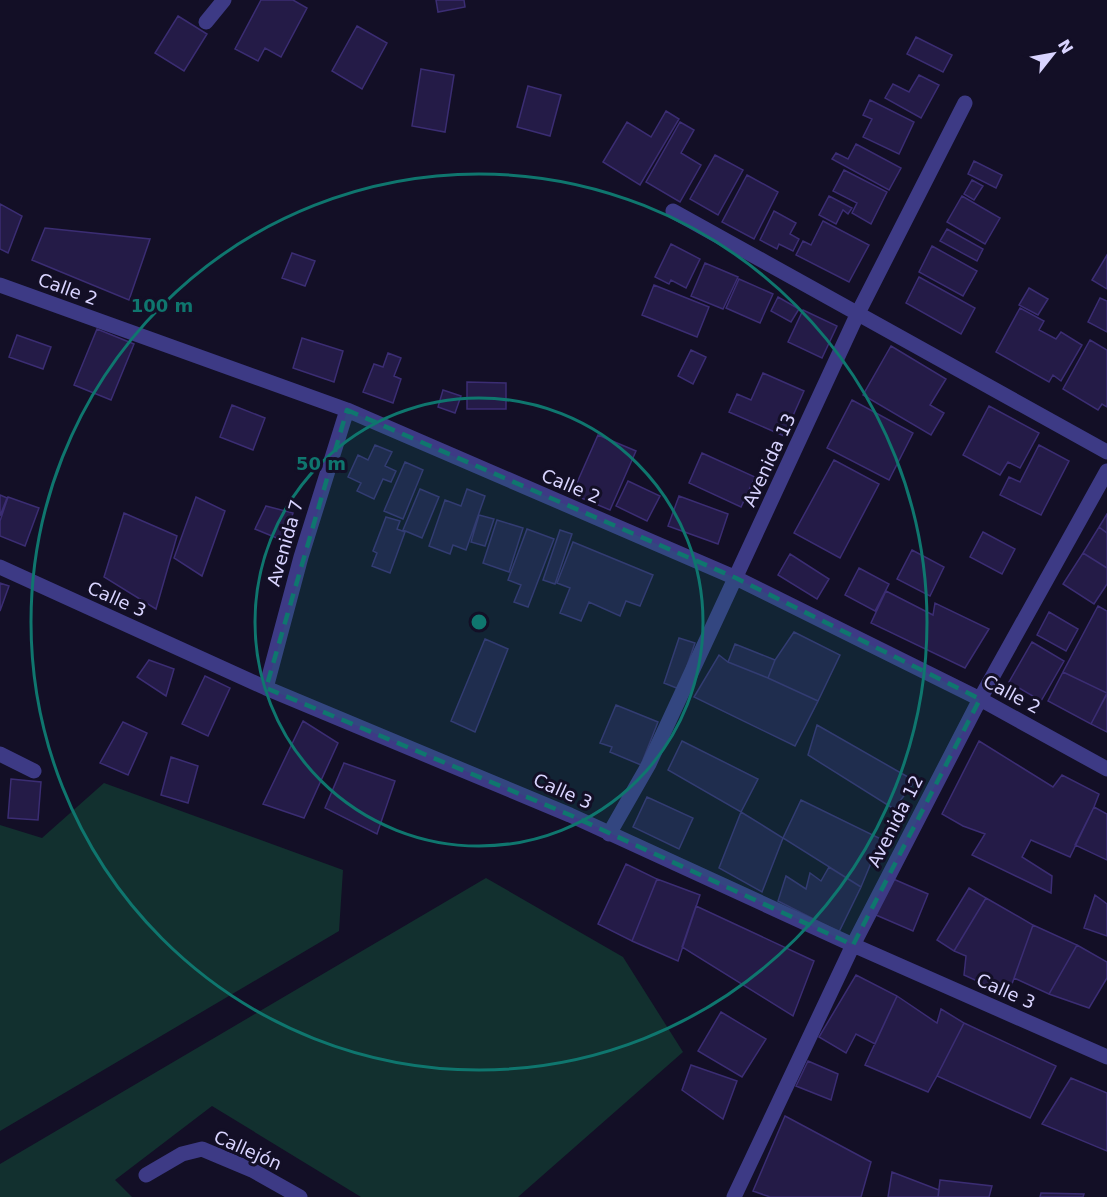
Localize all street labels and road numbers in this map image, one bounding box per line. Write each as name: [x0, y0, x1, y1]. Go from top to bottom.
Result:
street label: Calle 2: [35, 269, 101, 309]
street label: Avenida 13: [738, 410, 800, 510]
street label: Calle 2: [538, 464, 604, 508]
street label: Avenida 7: [263, 497, 307, 589]
street label: Calle 3: [84, 577, 150, 621]
street label: Calle 2: [980, 670, 1044, 718]
street label: Calle 3: [530, 769, 596, 813]
street label: Avenida 12: [863, 771, 927, 871]
street label: Calle 3: [973, 969, 1039, 1013]
street label: Callejón: [211, 1126, 285, 1174]

